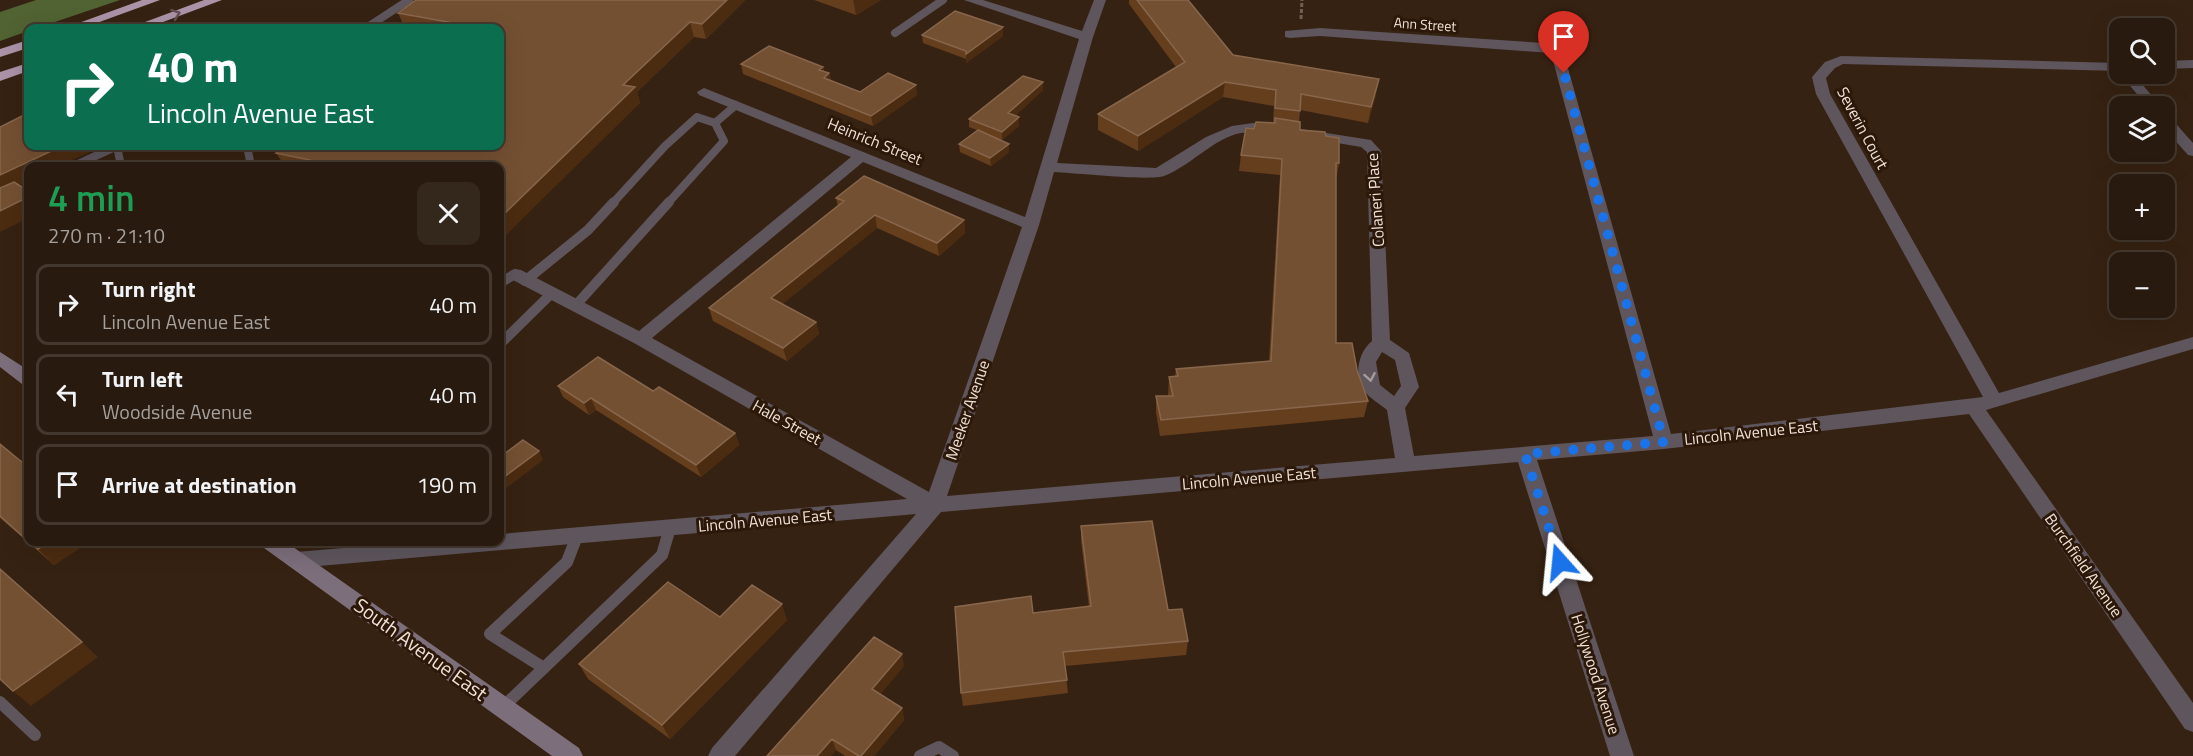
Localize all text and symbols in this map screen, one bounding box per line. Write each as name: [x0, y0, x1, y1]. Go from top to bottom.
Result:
one-way arrow: [170, 9, 181, 22]
street label: Ann Street: [1393, 11, 1457, 37]
pin: [1538, 11, 1589, 73]
map controls: [2109, 18, 2175, 318]
button: search: [2109, 18, 2175, 84]
icon: arrive: [1547, 20, 1580, 53]
text: 40 m: [147, 34, 239, 98]
icon: right: [48, 48, 126, 126]
street label: Severin Court: [1831, 83, 1895, 174]
text: Lincoln Avenue East: [147, 92, 374, 133]
button: layers: [2109, 96, 2175, 162]
street label: Heinrich Street: [824, 111, 926, 171]
street label: Colaneri Place: [1360, 152, 1390, 248]
text: 4 min: [48, 170, 135, 225]
button: +: [2109, 174, 2175, 240]
button: close: [417, 182, 480, 245]
text: 270 m · 21:10: [48, 220, 165, 251]
button: −: [2109, 252, 2175, 318]
text: Turn right: [102, 272, 196, 306]
icon: right: [51, 288, 84, 321]
text: 40 m: [429, 288, 477, 322]
text: Lincoln Avenue East: [102, 306, 270, 337]
street label: Meeker Avenue: [939, 357, 995, 463]
text: Turn left: [102, 362, 183, 396]
one-way arrow: [1363, 372, 1376, 382]
icon: left: [51, 378, 84, 411]
text: 40 m: [429, 378, 477, 412]
street label: Hale Street: [748, 393, 826, 451]
text: Woodside Avenue: [102, 396, 252, 427]
street label: Lincoln Avenue East: [1683, 413, 1819, 451]
street label: Lincoln Avenue East: [1181, 460, 1317, 496]
icon: arrive: [51, 468, 84, 501]
text: Arrive at destination: [102, 468, 297, 502]
text: 190 m: [417, 468, 477, 502]
street label: Lincoln Avenue East: [697, 502, 833, 538]
street label: Burchfield Avenue: [2039, 508, 2129, 622]
position arrow: [1528, 530, 1592, 594]
street label: South Avenue East: [348, 590, 494, 708]
street label: Hollywood Avenue: [1565, 611, 1627, 737]

